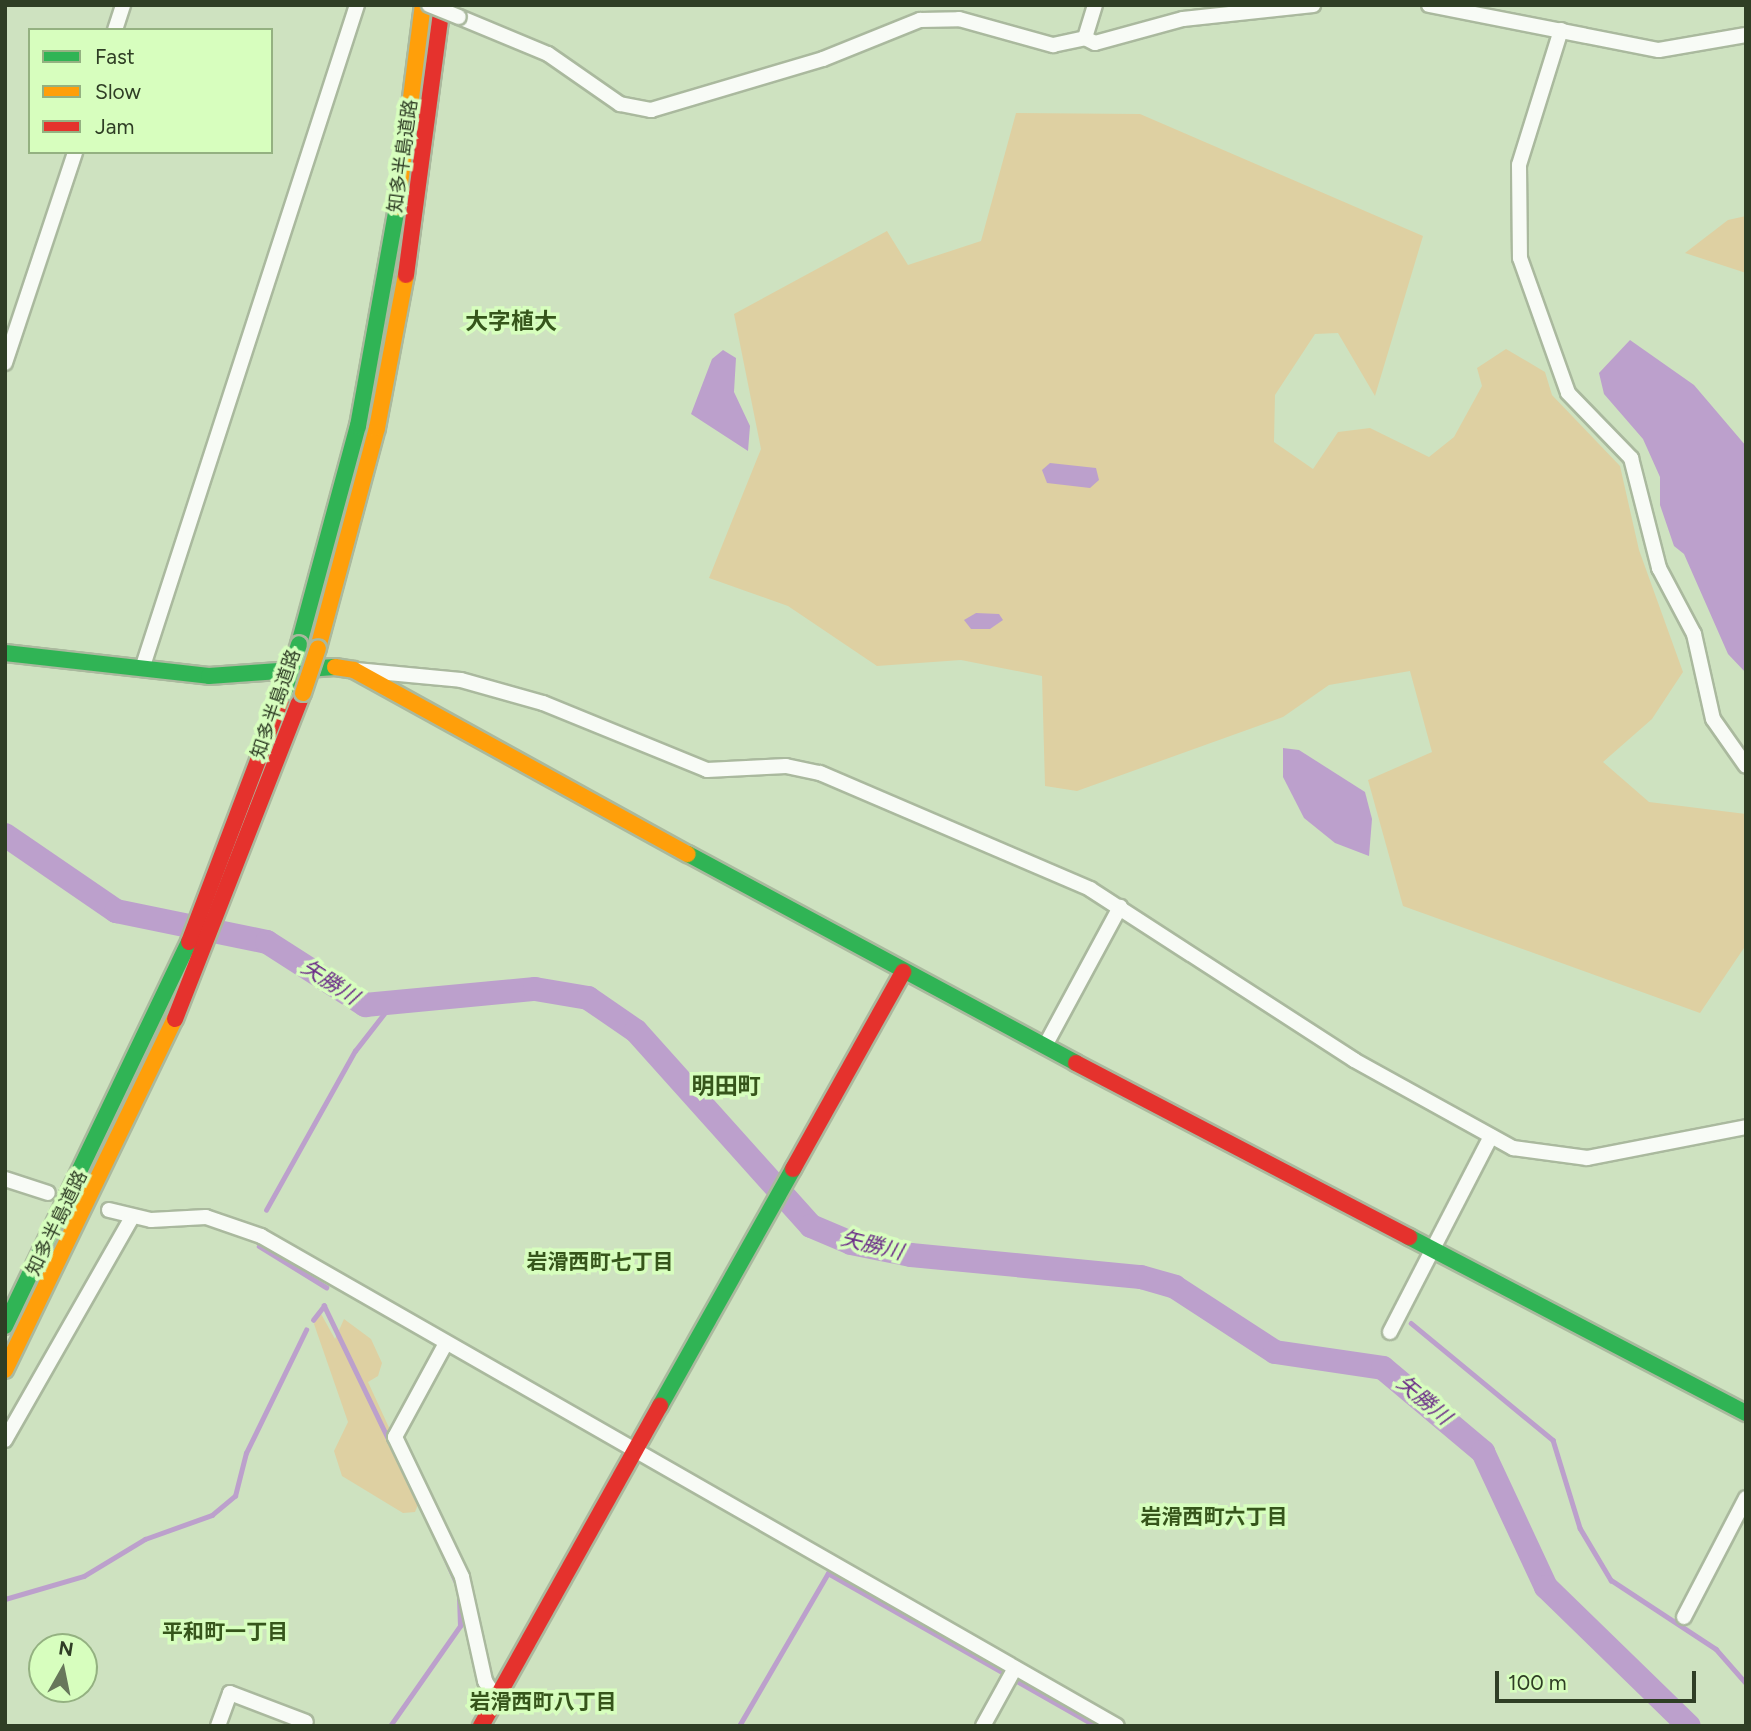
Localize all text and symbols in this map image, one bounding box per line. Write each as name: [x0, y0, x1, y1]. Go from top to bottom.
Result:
legend: [28, 28, 273, 154]
text: Fast: [95, 44, 135, 69]
text: Slow: [95, 79, 141, 104]
street label: 知多半島道路: [384, 98, 422, 214]
text: Jam: [95, 114, 134, 139]
district label: 大字植大: [465, 307, 557, 335]
street label: 知多半島道路: [247, 646, 305, 762]
water label: 矢勝川: [297, 954, 363, 1010]
district label: 明田町: [692, 1072, 760, 1100]
street label: 知多半島道路: [22, 1167, 92, 1279]
water label: 矢勝川: [838, 1225, 906, 1265]
district label: 岩滑西町七丁目: [527, 1249, 673, 1275]
water label: 矢勝川: [1392, 1370, 1456, 1430]
district label: 岩滑西町六丁目: [1141, 1504, 1287, 1530]
district label: 平和町一丁目: [162, 1619, 288, 1645]
north arrow: [28, 1633, 98, 1703]
text: N: [57, 1636, 75, 1661]
scale bar: [1499, 1658, 1700, 1702]
text: 100 m: [1508, 1670, 1567, 1695]
district label: 岩滑西町八丁目: [470, 1689, 616, 1715]

